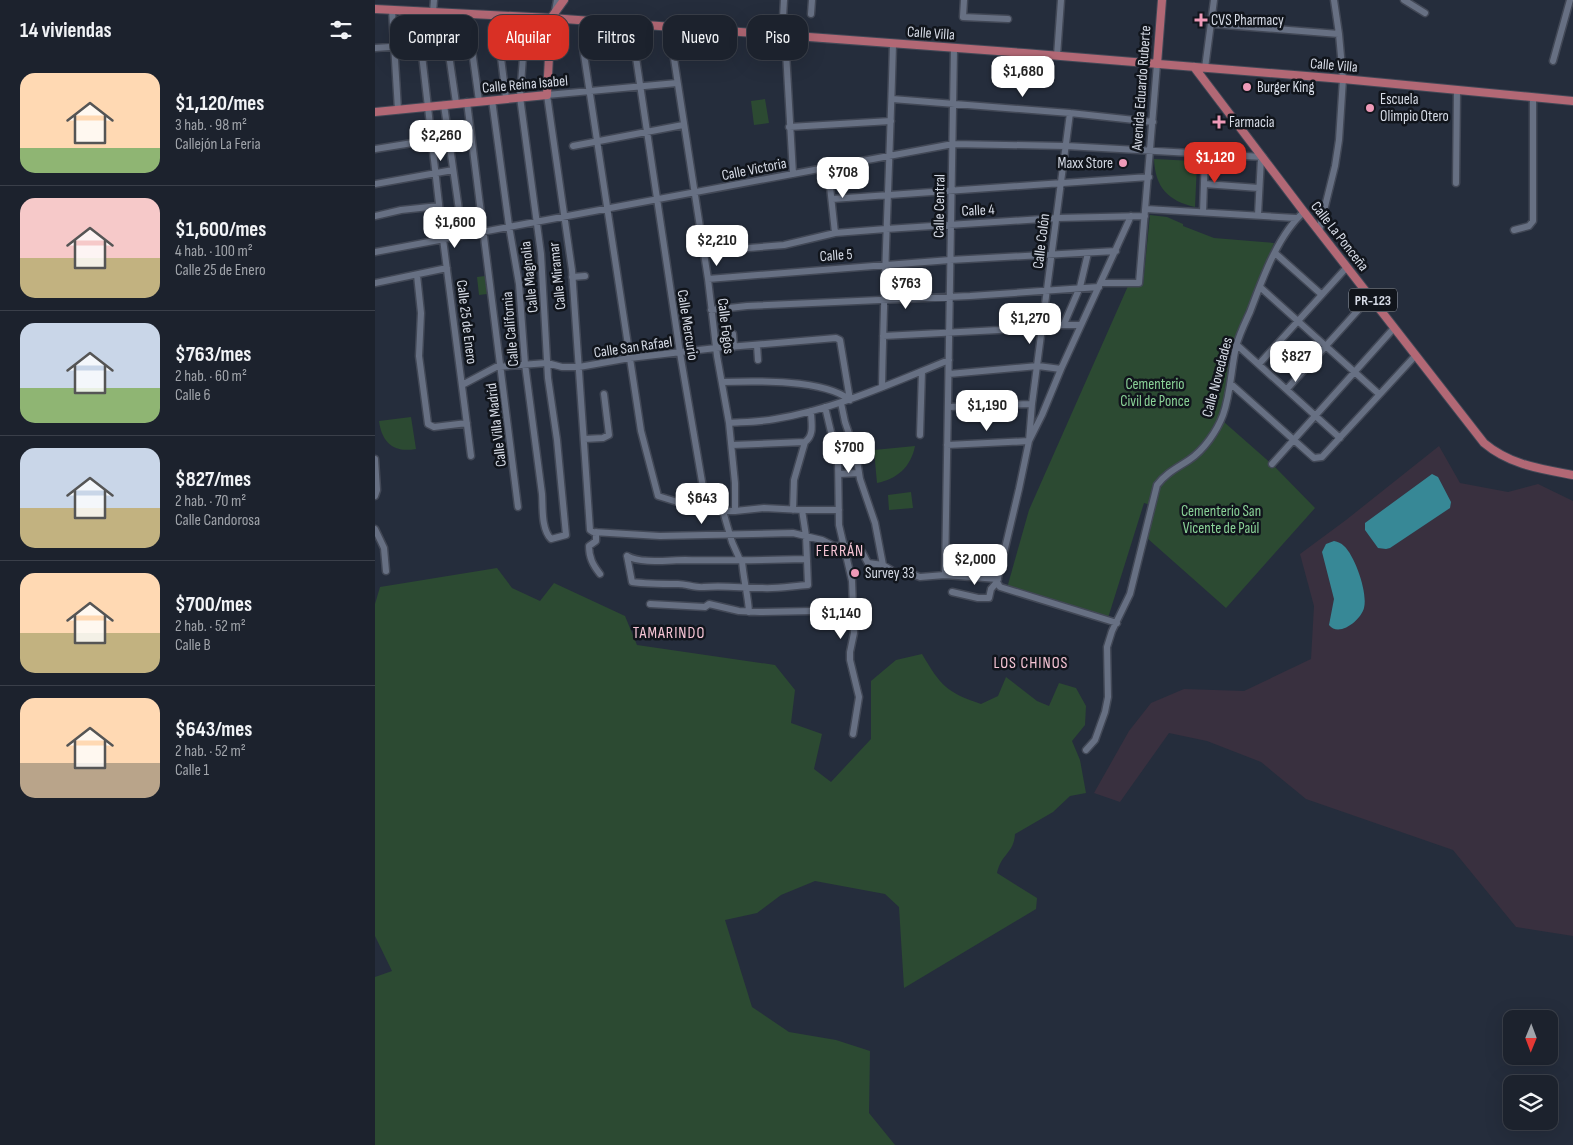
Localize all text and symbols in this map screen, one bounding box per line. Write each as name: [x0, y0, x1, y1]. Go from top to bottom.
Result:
place label: CVS Pharmacy: [1211, 11, 1284, 30]
marker: CVS Pharmacy: [1195, 14, 1207, 26]
chip: Comprar: [390, 15, 478, 60]
chip: Alquilar: [488, 15, 569, 60]
chip: Filtros: [579, 15, 653, 60]
chip: Nuevo: [663, 15, 737, 60]
chip: Piso: [747, 15, 808, 60]
icon: filters: [327, 16, 355, 44]
text: 14 viviendas: [20, 18, 112, 43]
street label: Calle Villa: [907, 22, 956, 45]
street label: Avenida Eduardo Ruberte: [1128, 25, 1155, 152]
street label: Calle Villa: [1309, 54, 1359, 77]
pin: $1,680: [982, 56, 1064, 98]
text: $1,680: [1002, 62, 1044, 81]
street label: Calle Reina Isabel: [481, 71, 569, 98]
place label: Burger King: [1257, 78, 1315, 97]
marker: Burger King: [1241, 81, 1253, 93]
place label: Escuela Olimpio Otero: [1380, 90, 1449, 126]
text: $1,120/mes: [175, 91, 264, 116]
icon: home: [60, 93, 120, 153]
marker: Escuela Olimpio Otero: [1364, 102, 1376, 114]
place label: Farmacia: [1229, 113, 1275, 132]
text: 3 hab. · 98 m²: [175, 116, 247, 135]
marker: Farmacia: [1213, 116, 1225, 128]
pin: $2,260: [400, 120, 482, 162]
text: $2,260: [420, 126, 462, 145]
text: Callejón La Feria: [175, 135, 261, 154]
pin: $1,120: [1174, 142, 1256, 184]
text: $1,120: [1195, 148, 1235, 167]
street label: Calle Victoria: [720, 154, 788, 185]
place label: Maxx Store: [1057, 154, 1113, 173]
pin: $708: [813, 156, 873, 199]
marker: Maxx Store: [1117, 157, 1129, 169]
text: $708: [828, 163, 858, 182]
street label: Calle Central: [929, 174, 950, 238]
street label: Calle La Ponceña: [1306, 198, 1373, 275]
street label: Calle 4: [961, 200, 995, 221]
pin: $1,600: [414, 206, 496, 249]
street label: Calle Colón: [1029, 212, 1054, 270]
text: $1,600: [434, 213, 476, 232]
text: $1,600/mes: [175, 217, 266, 242]
icon: home: [60, 218, 120, 278]
pin: $2,210: [676, 224, 758, 267]
text: $2,210: [697, 231, 737, 250]
street label: Calle Magnolia: [516, 240, 543, 314]
street label: Calle Miramar: [544, 240, 571, 311]
text: 4 hab. · 100 m²: [175, 242, 253, 261]
street label: Calle 5: [819, 245, 853, 266]
text: Calle 25 de Enero: [175, 261, 266, 280]
pin: $763: [876, 268, 936, 310]
text: $763: [891, 274, 921, 293]
street label: Calle 25 de Enero: [452, 279, 481, 365]
street label: Calle Mercurio: [673, 288, 702, 362]
road number: PR-123: [1349, 288, 1397, 312]
street label: Calle California: [498, 291, 523, 367]
street label: Calle Fogos: [713, 297, 738, 355]
pin: $1,270: [989, 302, 1071, 345]
text: $1,270: [1010, 309, 1050, 328]
street label: Calle San Rafael: [593, 333, 674, 362]
street label: Calle Novedades: [1198, 335, 1237, 419]
pin: $827: [1266, 340, 1326, 383]
text: $763/mes: [175, 342, 251, 367]
icon: home: [60, 343, 120, 403]
text: $827: [1281, 347, 1311, 366]
text: 2 hab. · 60 m²: [175, 367, 247, 386]
park label: Cementerio Civil de Ponce: [1120, 375, 1190, 411]
street label: Calle Villa Madrid: [482, 382, 511, 468]
text: Calle 6: [175, 386, 211, 405]
pin: $1,190: [946, 390, 1028, 432]
text: $1,190: [967, 396, 1007, 415]
pin: $700: [819, 432, 879, 474]
text: $700: [834, 438, 864, 457]
text: $827/mes: [175, 467, 251, 492]
icon: home: [60, 468, 120, 528]
pin: $643: [672, 482, 732, 525]
text: $643: [687, 489, 717, 508]
text: 2 hab. · 70 m²: [175, 492, 246, 511]
park label: Cementerio San Vicente de Paúl: [1181, 502, 1261, 538]
text: Calle Candorosa: [175, 511, 260, 530]
district label: FERRÁN: [816, 542, 864, 561]
pin: $2,000: [934, 544, 1016, 586]
text: $2,000: [954, 550, 996, 569]
place label: Survey 33: [865, 564, 915, 583]
marker: Survey 33: [849, 567, 861, 579]
text: $700/mes: [175, 592, 252, 617]
icon: home: [60, 593, 120, 653]
pin: $1,140: [800, 598, 882, 640]
text: $1,140: [821, 604, 861, 623]
text: 2 hab. · 52 m²: [175, 617, 246, 636]
district label: TAMARINDO: [633, 624, 705, 643]
text: Calle B: [175, 636, 211, 655]
district label: LOS CHINOS: [994, 654, 1068, 673]
text: $643/mes: [175, 717, 252, 742]
icon: home: [60, 718, 120, 778]
text: 2 hab. · 52 m²: [175, 742, 246, 761]
text: Calle 1: [175, 761, 209, 780]
north arrow: [1503, 1010, 1557, 1065]
map controls: [1503, 1010, 1558, 1130]
button: layers: [1503, 1075, 1558, 1130]

